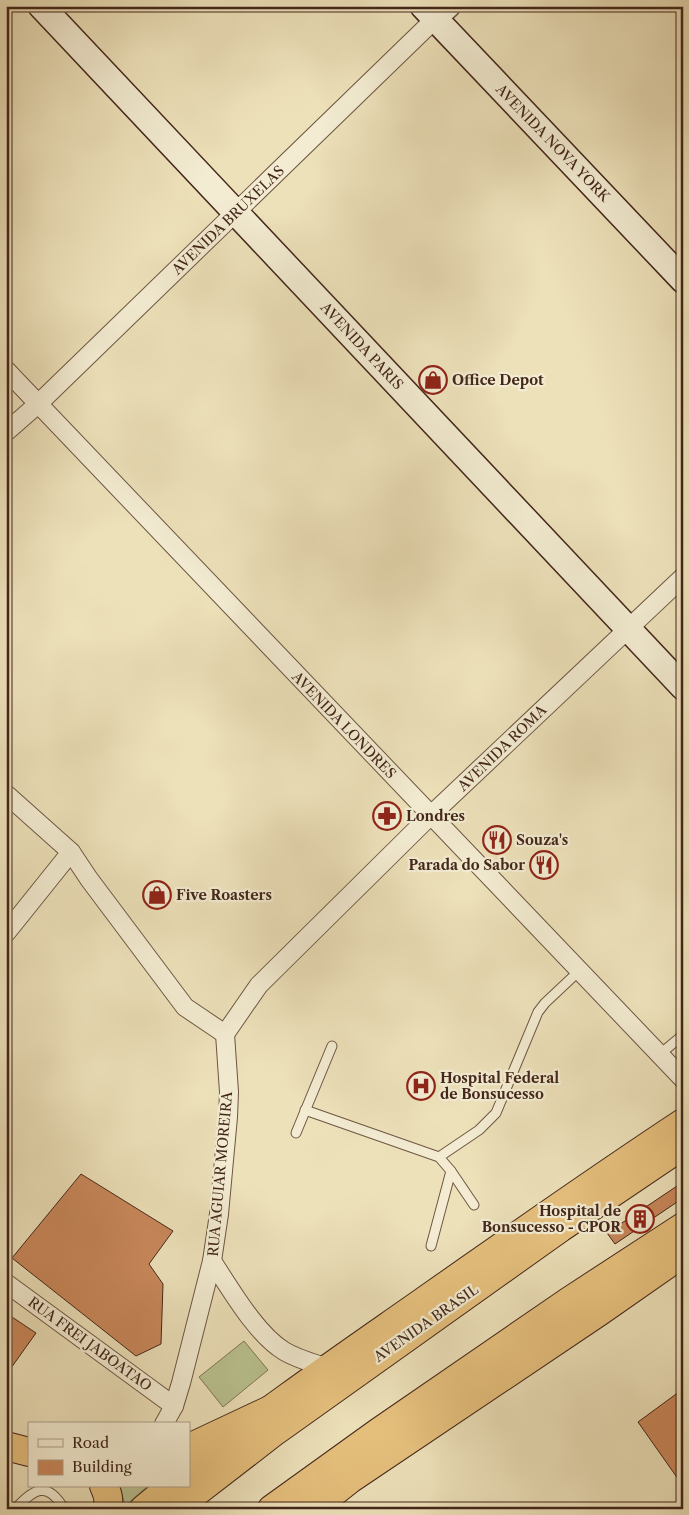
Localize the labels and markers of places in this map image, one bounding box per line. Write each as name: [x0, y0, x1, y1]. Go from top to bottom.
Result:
shop icon: Office Depot: [418, 365, 448, 395]
place label: Office Depot: [452, 371, 544, 389]
pharmacy icon: Londres: [372, 801, 402, 831]
place label: Londres: [406, 807, 465, 825]
restaurant icon: Souza's: [482, 825, 512, 855]
place label: Souza's: [516, 831, 568, 849]
restaurant icon: Parada do Sabor: [529, 850, 559, 880]
place label: Parada do Sabor: [408, 856, 525, 874]
shop icon: Five Roasters: [142, 880, 172, 910]
place label: Five Roasters: [176, 886, 272, 904]
place label: Hospital Federal de Bonsucesso: [440, 1069, 559, 1103]
hospital icon: Hospital Federal de Bonsucesso: [406, 1071, 436, 1101]
place label: Hospital de Bonsucesso - CPOR: [482, 1202, 622, 1236]
building icon: Hospital de Bonsucesso - CPOR: [625, 1204, 655, 1234]

